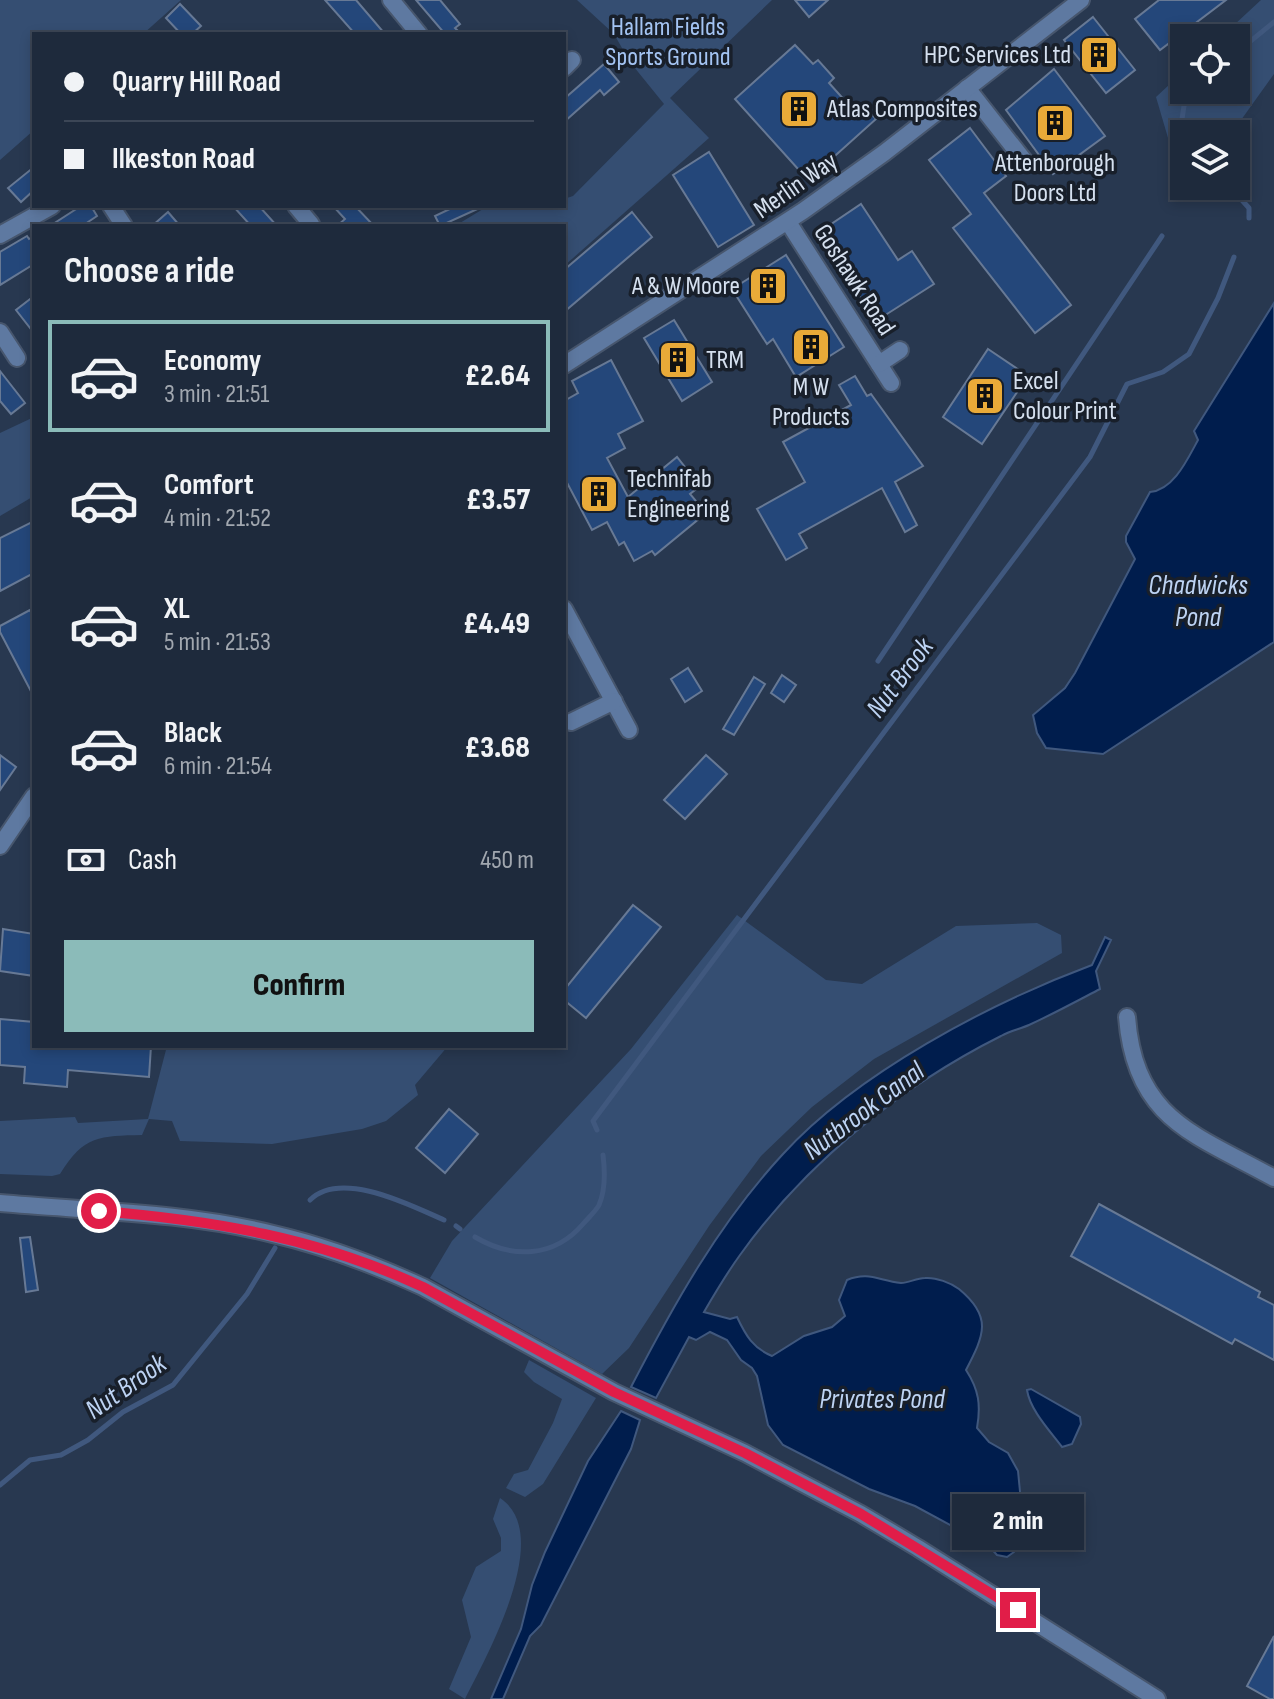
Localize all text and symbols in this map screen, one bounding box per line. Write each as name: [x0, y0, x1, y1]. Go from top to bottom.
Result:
park label: Hallam Fields Sports Ground: [605, 12, 731, 73]
map controls: [1170, 24, 1250, 200]
button: locate: [1170, 24, 1250, 104]
building icon: HPC Services Ltd: [1078, 34, 1120, 76]
place label: HPC Services Ltd: [924, 40, 1071, 71]
text: Quarry Hill Road: [112, 64, 281, 100]
building icon: Atlas Composites: [778, 88, 820, 130]
place label: Atlas Composites: [826, 94, 978, 125]
building icon: Attenborough Doors Ltd: [1034, 102, 1076, 144]
button: layers: [1170, 120, 1250, 200]
text: Ilkeston Road: [112, 141, 255, 177]
street label: Merlin Way: [748, 146, 844, 226]
place label: Attenborough Doors Ltd: [994, 148, 1115, 209]
street label: Goshawk Road: [807, 219, 901, 341]
text: Choose a ride: [64, 250, 235, 293]
building icon: A & W Moore: [747, 265, 789, 307]
place label: A & W Moore: [631, 271, 740, 302]
building icon: M W Products: [790, 326, 832, 368]
building icon: TRM: [657, 339, 699, 381]
icon: car: [68, 340, 140, 412]
text: Economy: [164, 343, 261, 379]
place label: TRM: [706, 345, 744, 376]
text: £2.64: [465, 358, 530, 394]
place label: Excel Colour Print: [1013, 366, 1117, 427]
place label: M W Products: [772, 372, 850, 433]
building icon: Excel Colour Print: [964, 375, 1006, 417]
text: 3 min · 21:51: [164, 379, 269, 410]
icon: car: [68, 464, 140, 536]
place label: Technifab Engineering: [627, 464, 730, 525]
text: Comfort: [164, 467, 254, 503]
building icon: Technifab Engineering: [578, 473, 620, 515]
text: £3.57: [466, 482, 530, 518]
text: 4 min · 21:52: [164, 503, 271, 534]
water label: Chadwicks Pond: [1148, 569, 1248, 634]
icon: car: [68, 588, 140, 660]
text: XL: [164, 591, 190, 627]
text: £4.49: [463, 606, 530, 642]
text: 5 min · 21:53: [164, 627, 271, 658]
water label: Nut Brook: [859, 630, 942, 724]
icon: car: [68, 712, 140, 784]
text: Black: [164, 715, 222, 751]
text: £3.68: [465, 730, 530, 766]
text: 6 min · 21:54: [164, 751, 272, 782]
icon: cash: [64, 838, 108, 882]
text: Cash: [128, 842, 177, 878]
text: 450 m: [480, 845, 534, 876]
button: Confirm: [64, 940, 534, 1032]
water label: Nutbrook Canal: [797, 1054, 932, 1167]
route start: [81, 1193, 117, 1229]
water label: Nut Brook: [79, 1346, 174, 1427]
water label: Privates Pond: [819, 1383, 946, 1416]
callout: 2 min: [952, 1494, 1084, 1550]
text: 2 min: [993, 1506, 1043, 1537]
route end: [1000, 1592, 1036, 1628]

